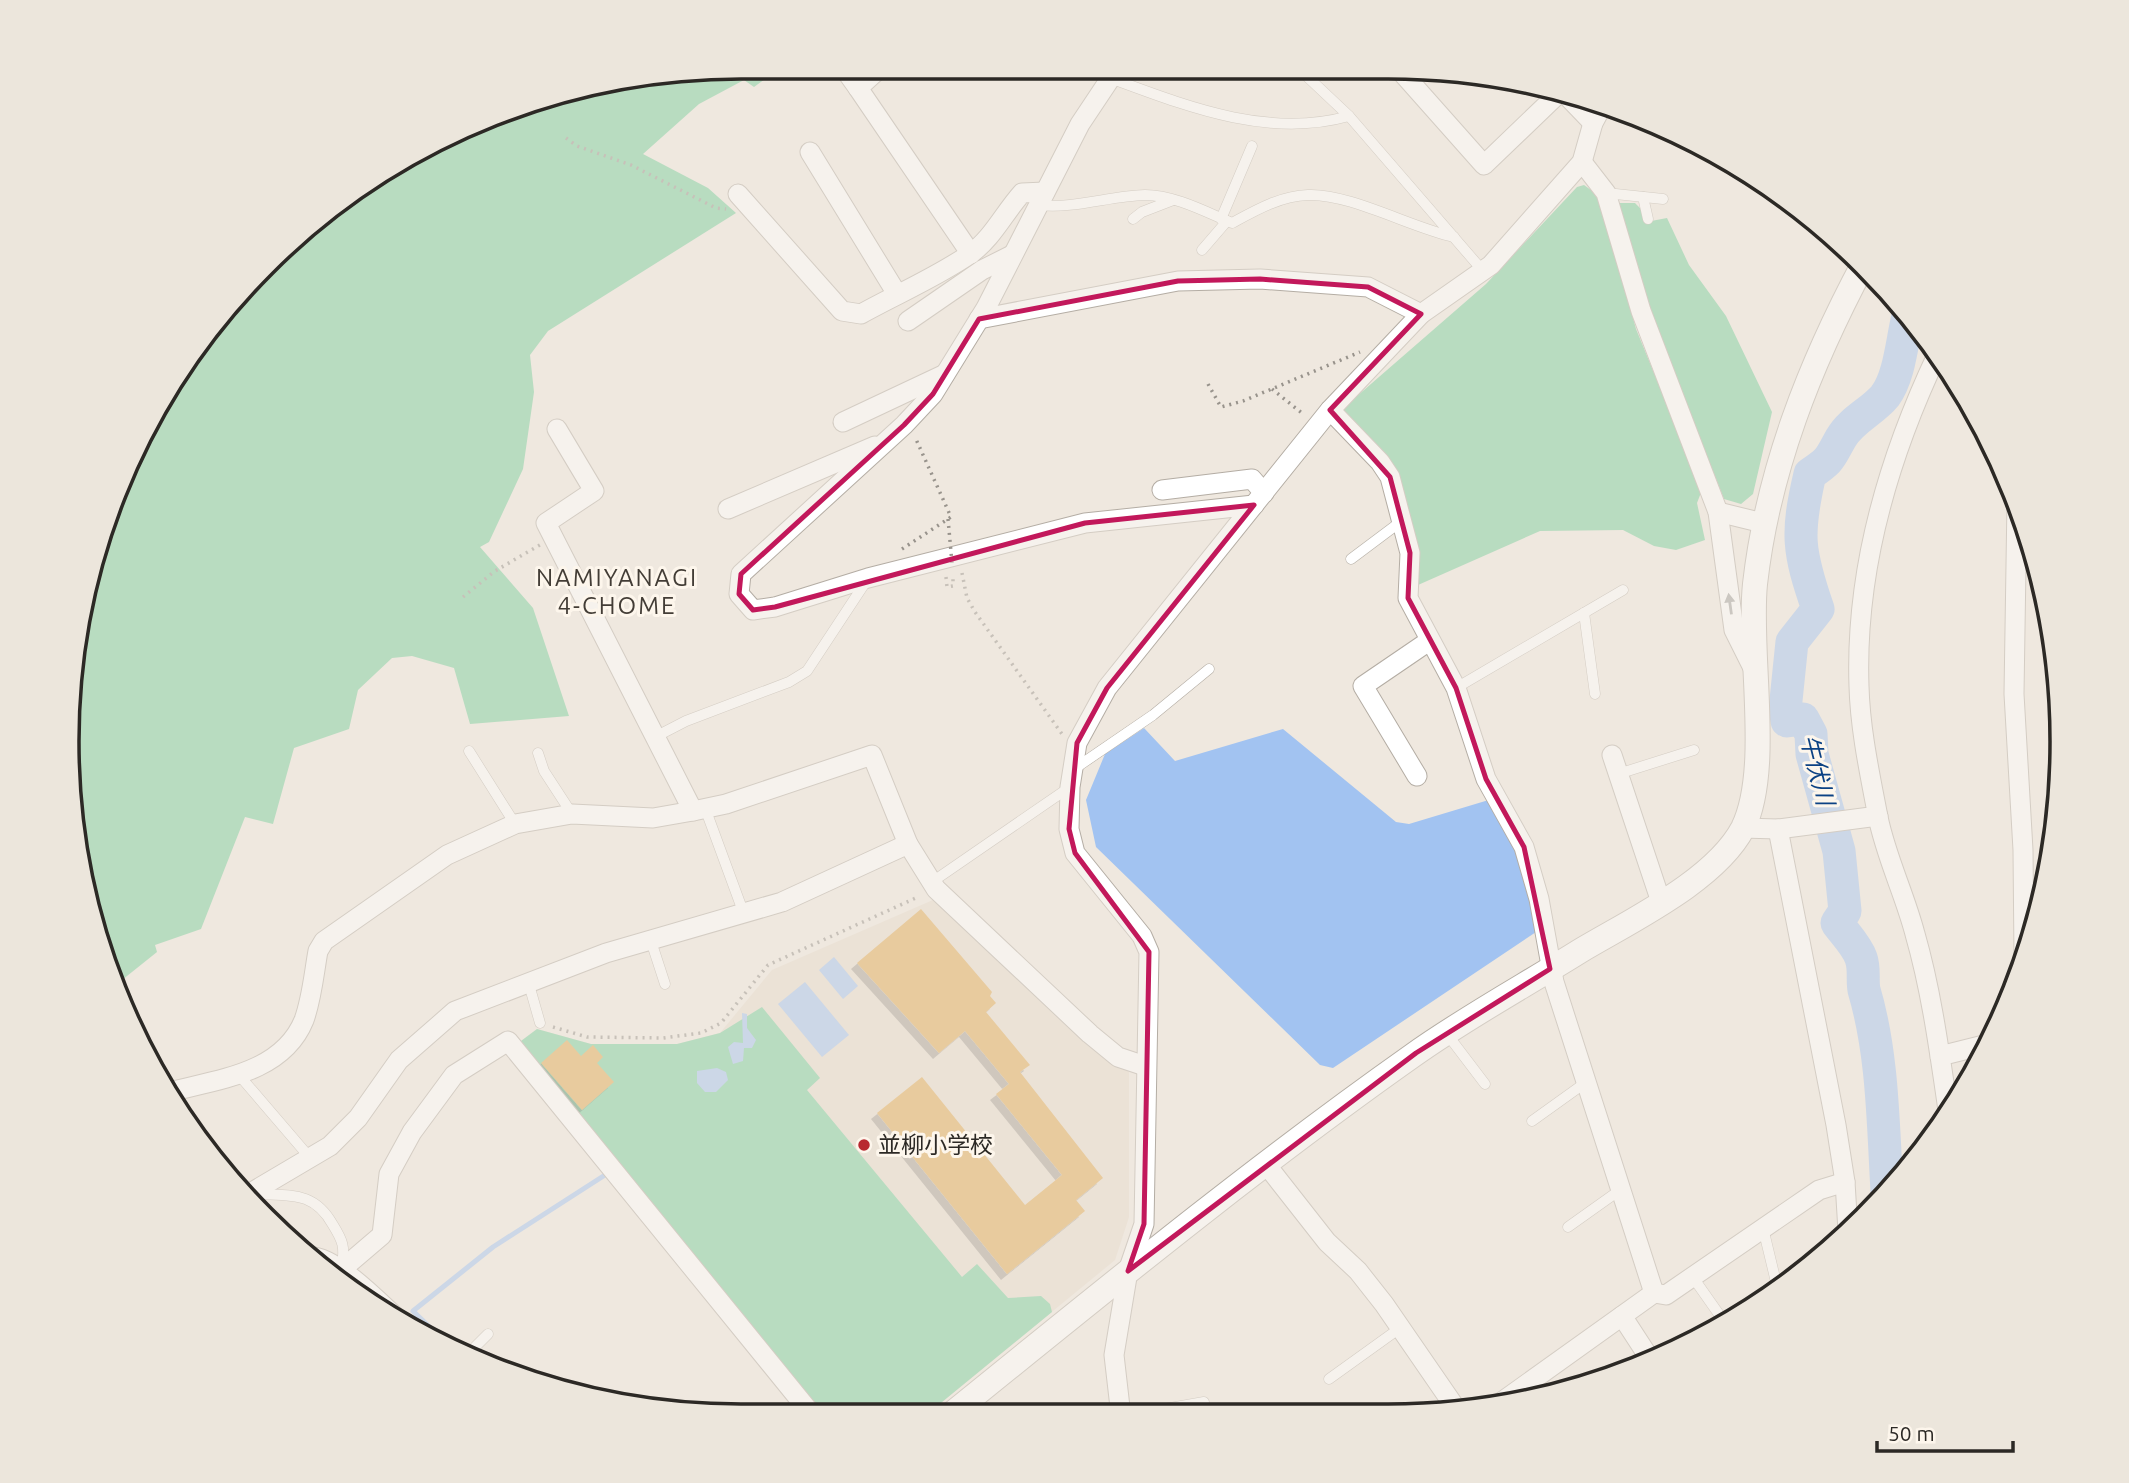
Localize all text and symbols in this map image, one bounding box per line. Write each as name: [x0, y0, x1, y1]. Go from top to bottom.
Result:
district label: NAMIYANAGI 4-CHOME: [536, 564, 698, 619]
one-way arrow: [1725, 593, 1736, 615]
water label: 牛伏川: [1796, 732, 1840, 811]
place label: 並柳小学校: [878, 1132, 993, 1157]
marker: 並柳小学校: [856, 1137, 872, 1153]
scale bar: [1877, 1410, 2014, 1454]
text: 50 m: [1888, 1421, 1935, 1445]

